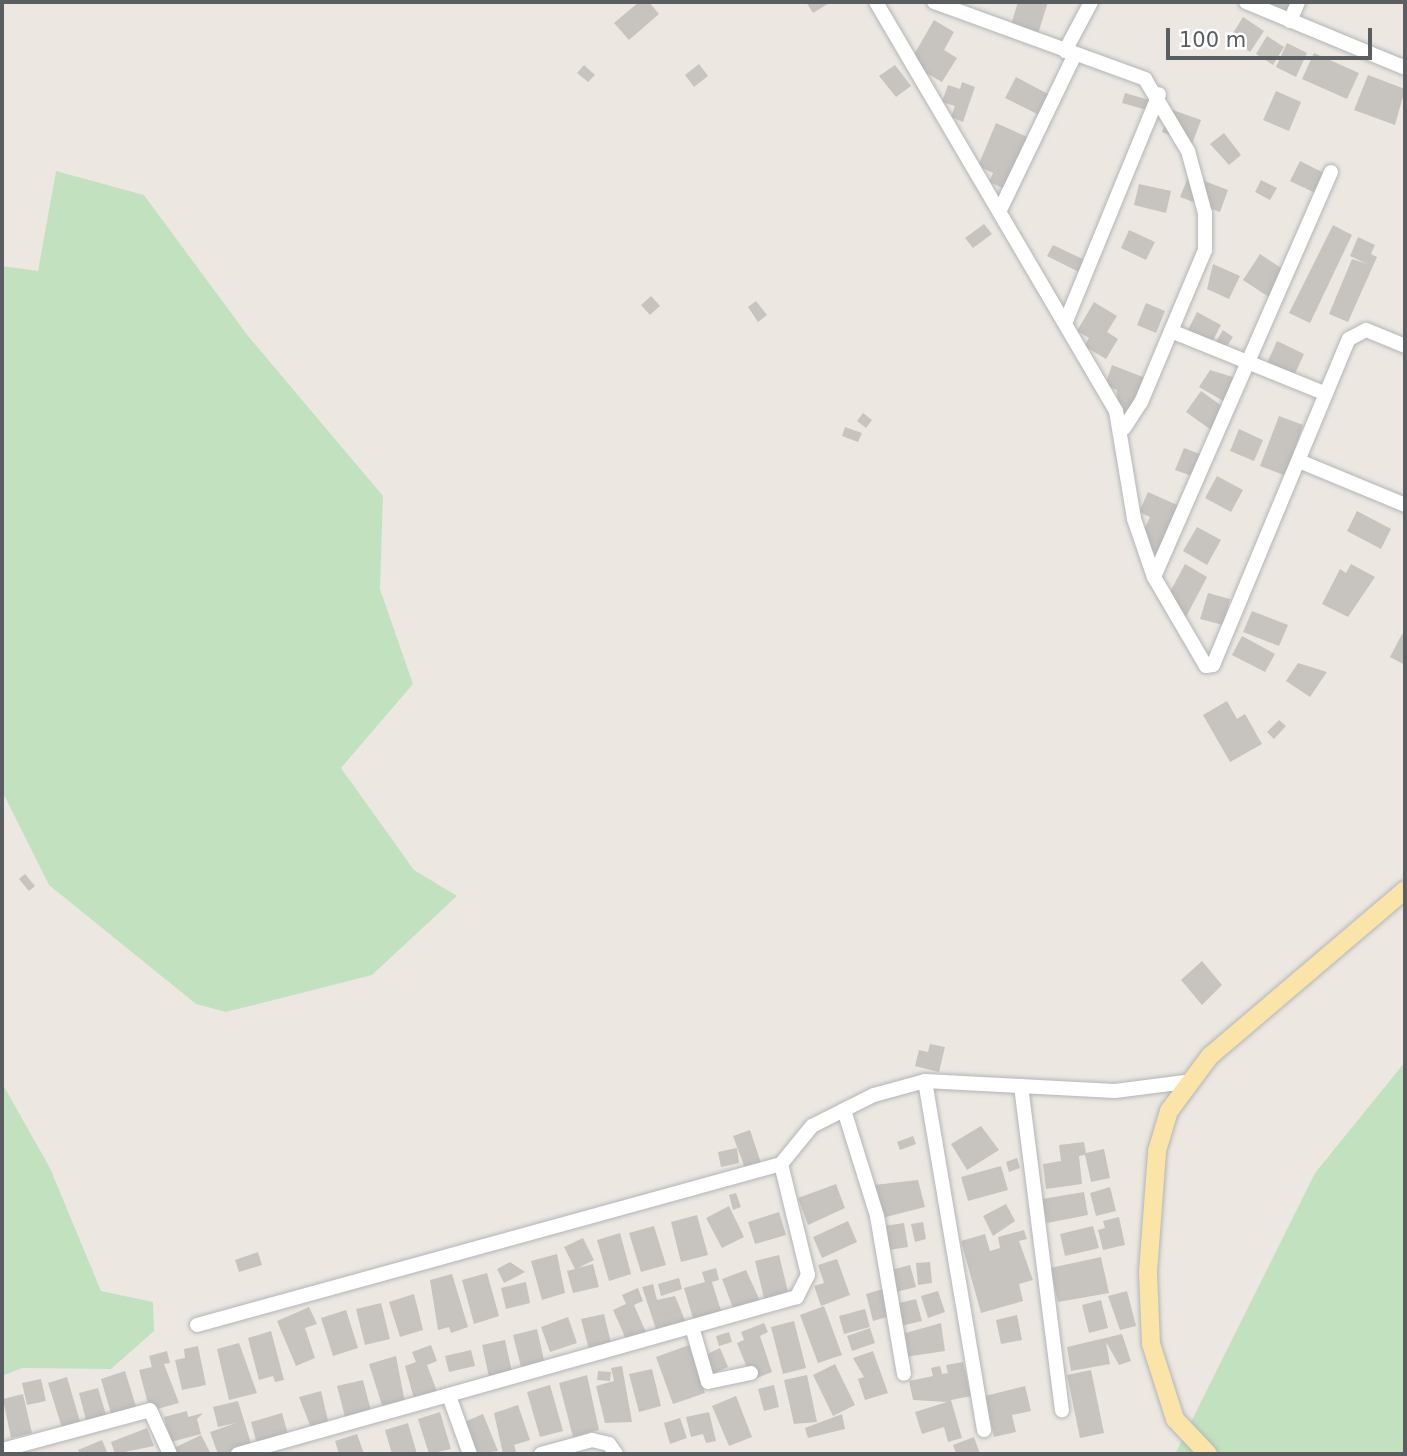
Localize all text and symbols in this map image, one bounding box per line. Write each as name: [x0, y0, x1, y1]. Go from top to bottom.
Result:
scale bar: [1169, 14, 1376, 58]
text: 100 m: [1179, 28, 1246, 52]

